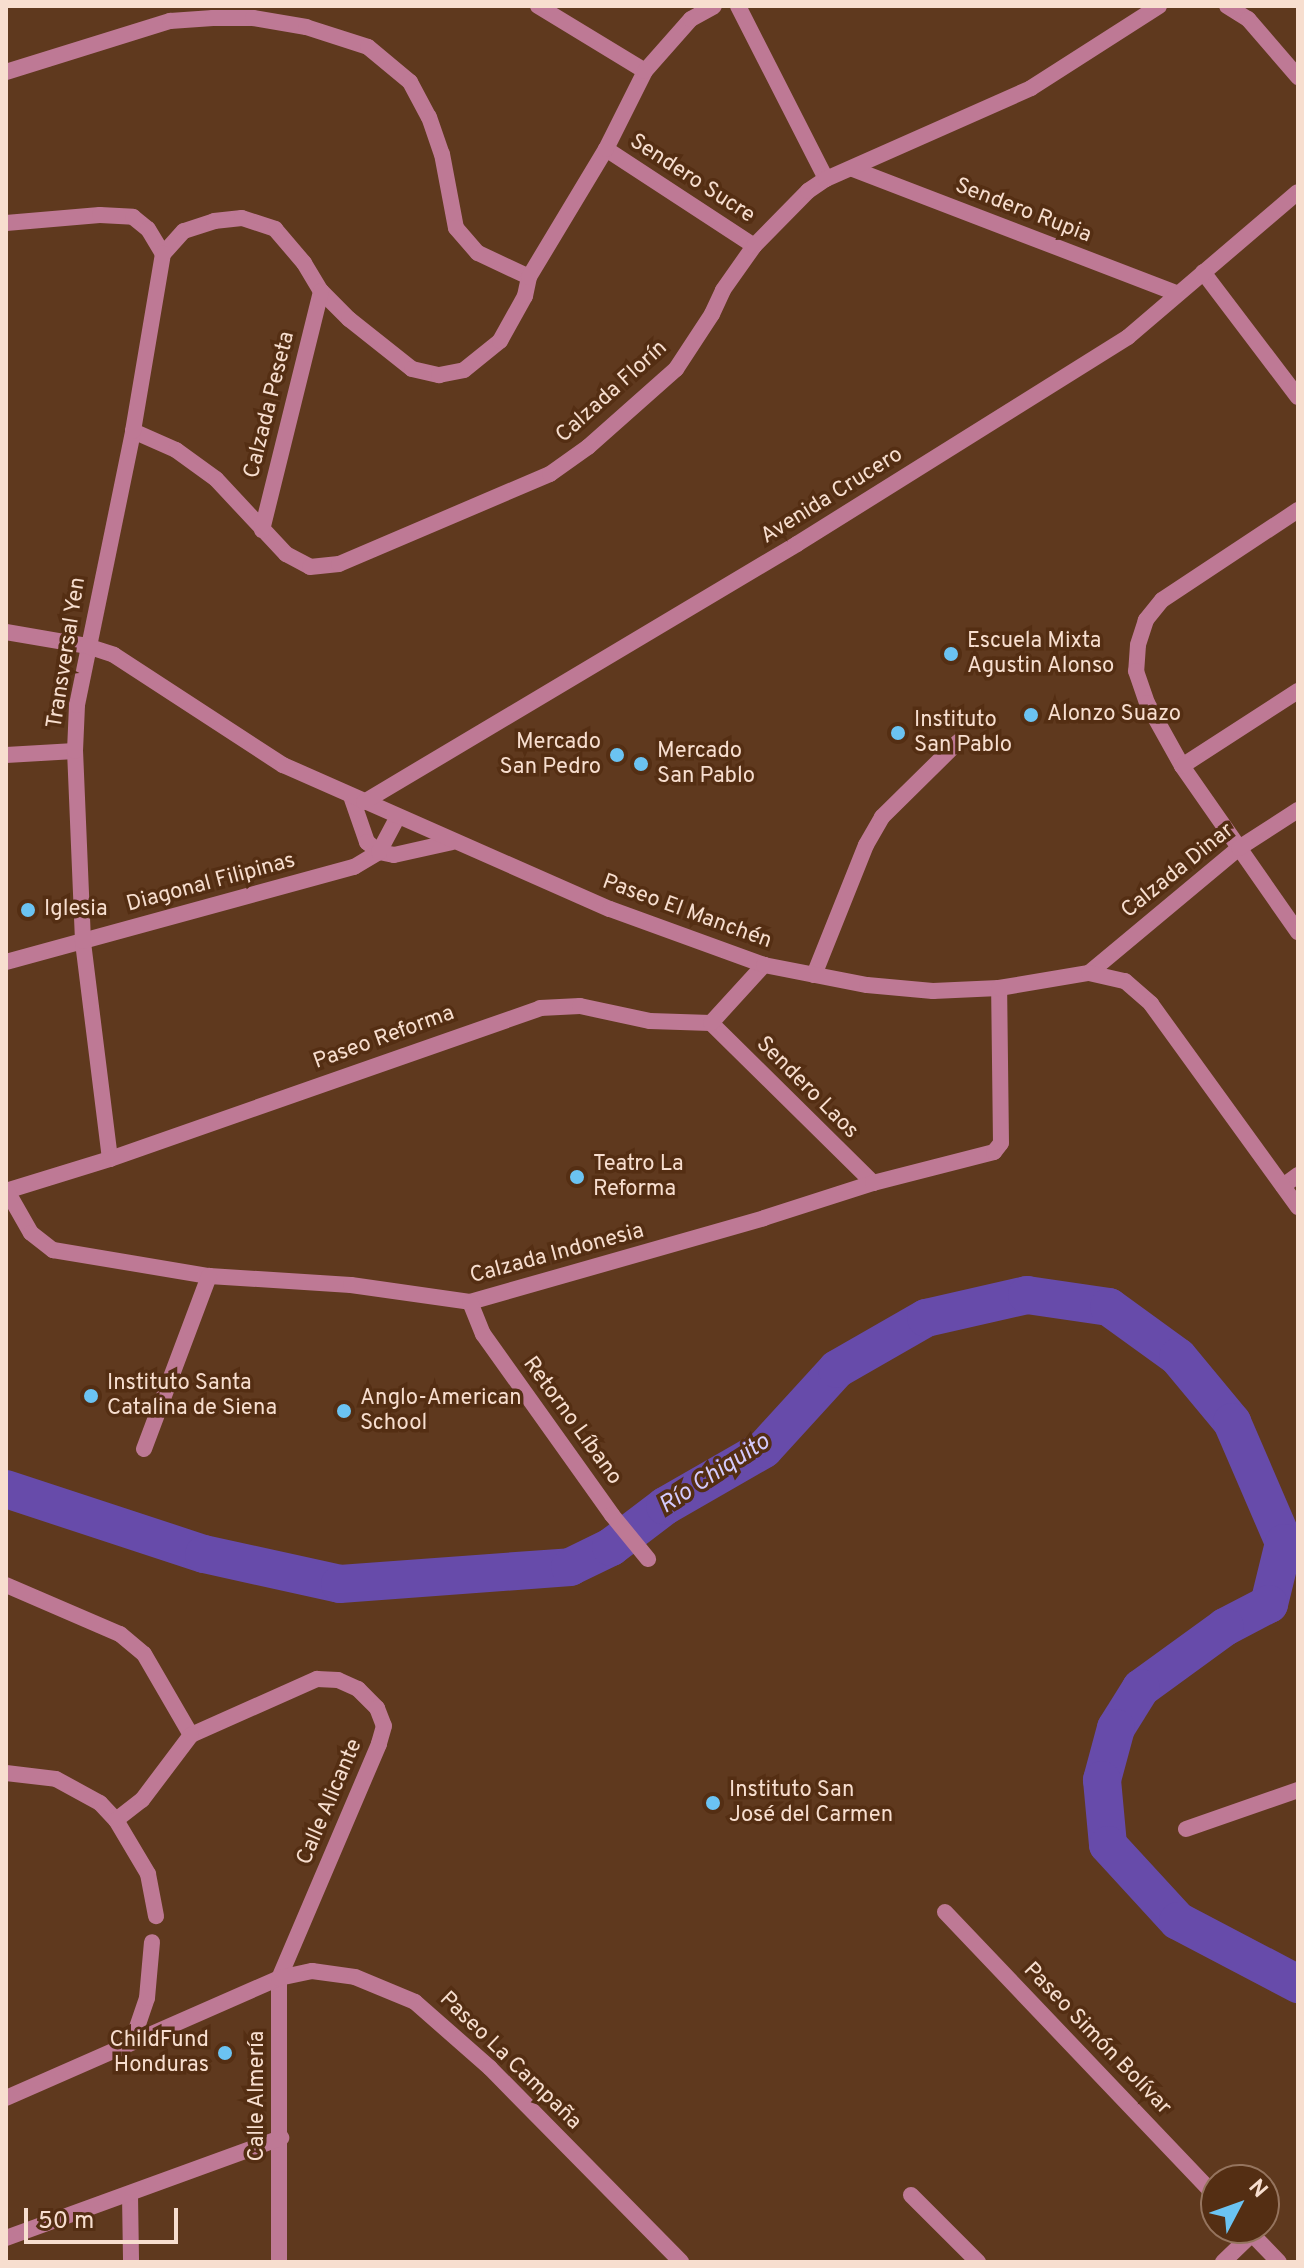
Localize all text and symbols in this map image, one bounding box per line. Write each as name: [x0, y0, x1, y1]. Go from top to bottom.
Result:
street label: Sendero Sucre: [625, 129, 759, 229]
street label: Sendero Rupia: [951, 173, 1095, 249]
street label: Calzada Peseta: [239, 329, 301, 481]
street label: Calzada Florín: [551, 335, 673, 449]
street label: Avenida Crucero: [756, 442, 908, 550]
street label: Transversal Yen: [42, 575, 92, 731]
place label: Escuela Mixta Agustin Alonso: [967, 628, 1115, 680]
marker: Escuela Mixta Agustin Alonso: [942, 645, 960, 663]
place label: Alonzo Suazo: [1047, 702, 1181, 728]
marker: Alonzo Suazo: [1022, 706, 1040, 724]
place label: Instituto San Pablo: [914, 707, 1012, 758]
marker: Instituto San Pablo: [889, 724, 907, 742]
place label: Mercado San Pedro: [500, 729, 601, 780]
place label: Mercado San Pablo: [657, 738, 755, 790]
marker: Mercado San Pedro: [608, 746, 626, 764]
marker: Mercado San Pablo: [632, 755, 650, 773]
street label: Calzada Dinar: [1116, 818, 1240, 924]
street label: Diagonal Filipinas: [124, 848, 298, 918]
street label: Paseo El Manchén: [599, 869, 775, 955]
place label: Iglesia: [44, 897, 108, 923]
marker: Iglesia: [19, 901, 37, 919]
street label: Paseo Reforma: [310, 1000, 458, 1076]
street label: Sendero Laos: [750, 1031, 864, 1145]
place label: Teatro La Reforma: [593, 1151, 684, 1202]
marker: Teatro La Reforma: [568, 1168, 586, 1186]
street label: Calzada Indonesia: [467, 1218, 647, 1290]
street label: Retorno Líbano: [517, 1352, 627, 1490]
place label: Instituto Santa Catalina de Siena: [107, 1370, 277, 1422]
place label: Anglo-American School: [360, 1385, 522, 1436]
marker: Instituto Santa Catalina de Siena: [82, 1387, 100, 1405]
marker: Anglo-American School: [335, 1402, 353, 1420]
water label: Río Chiquito: [654, 1429, 776, 1521]
street label: Calle Alicante: [291, 1735, 369, 1869]
place label: Instituto San José del Carmen: [729, 1777, 893, 1828]
marker: Instituto San José del Carmen: [704, 1794, 722, 1812]
street label: Paseo Simón Bolívar: [1017, 1957, 1177, 2121]
street label: Paseo La Campaña: [433, 1986, 587, 2136]
place label: ChildFund Honduras: [109, 2027, 209, 2078]
street label: Calle Almería: [245, 2030, 271, 2162]
marker: ChildFund Honduras: [216, 2044, 234, 2062]
north arrow: [1200, 2164, 1280, 2244]
text: N: [1242, 2174, 1272, 2204]
scale bar: [28, 2192, 182, 2242]
text: 50 m: [38, 2207, 94, 2237]

